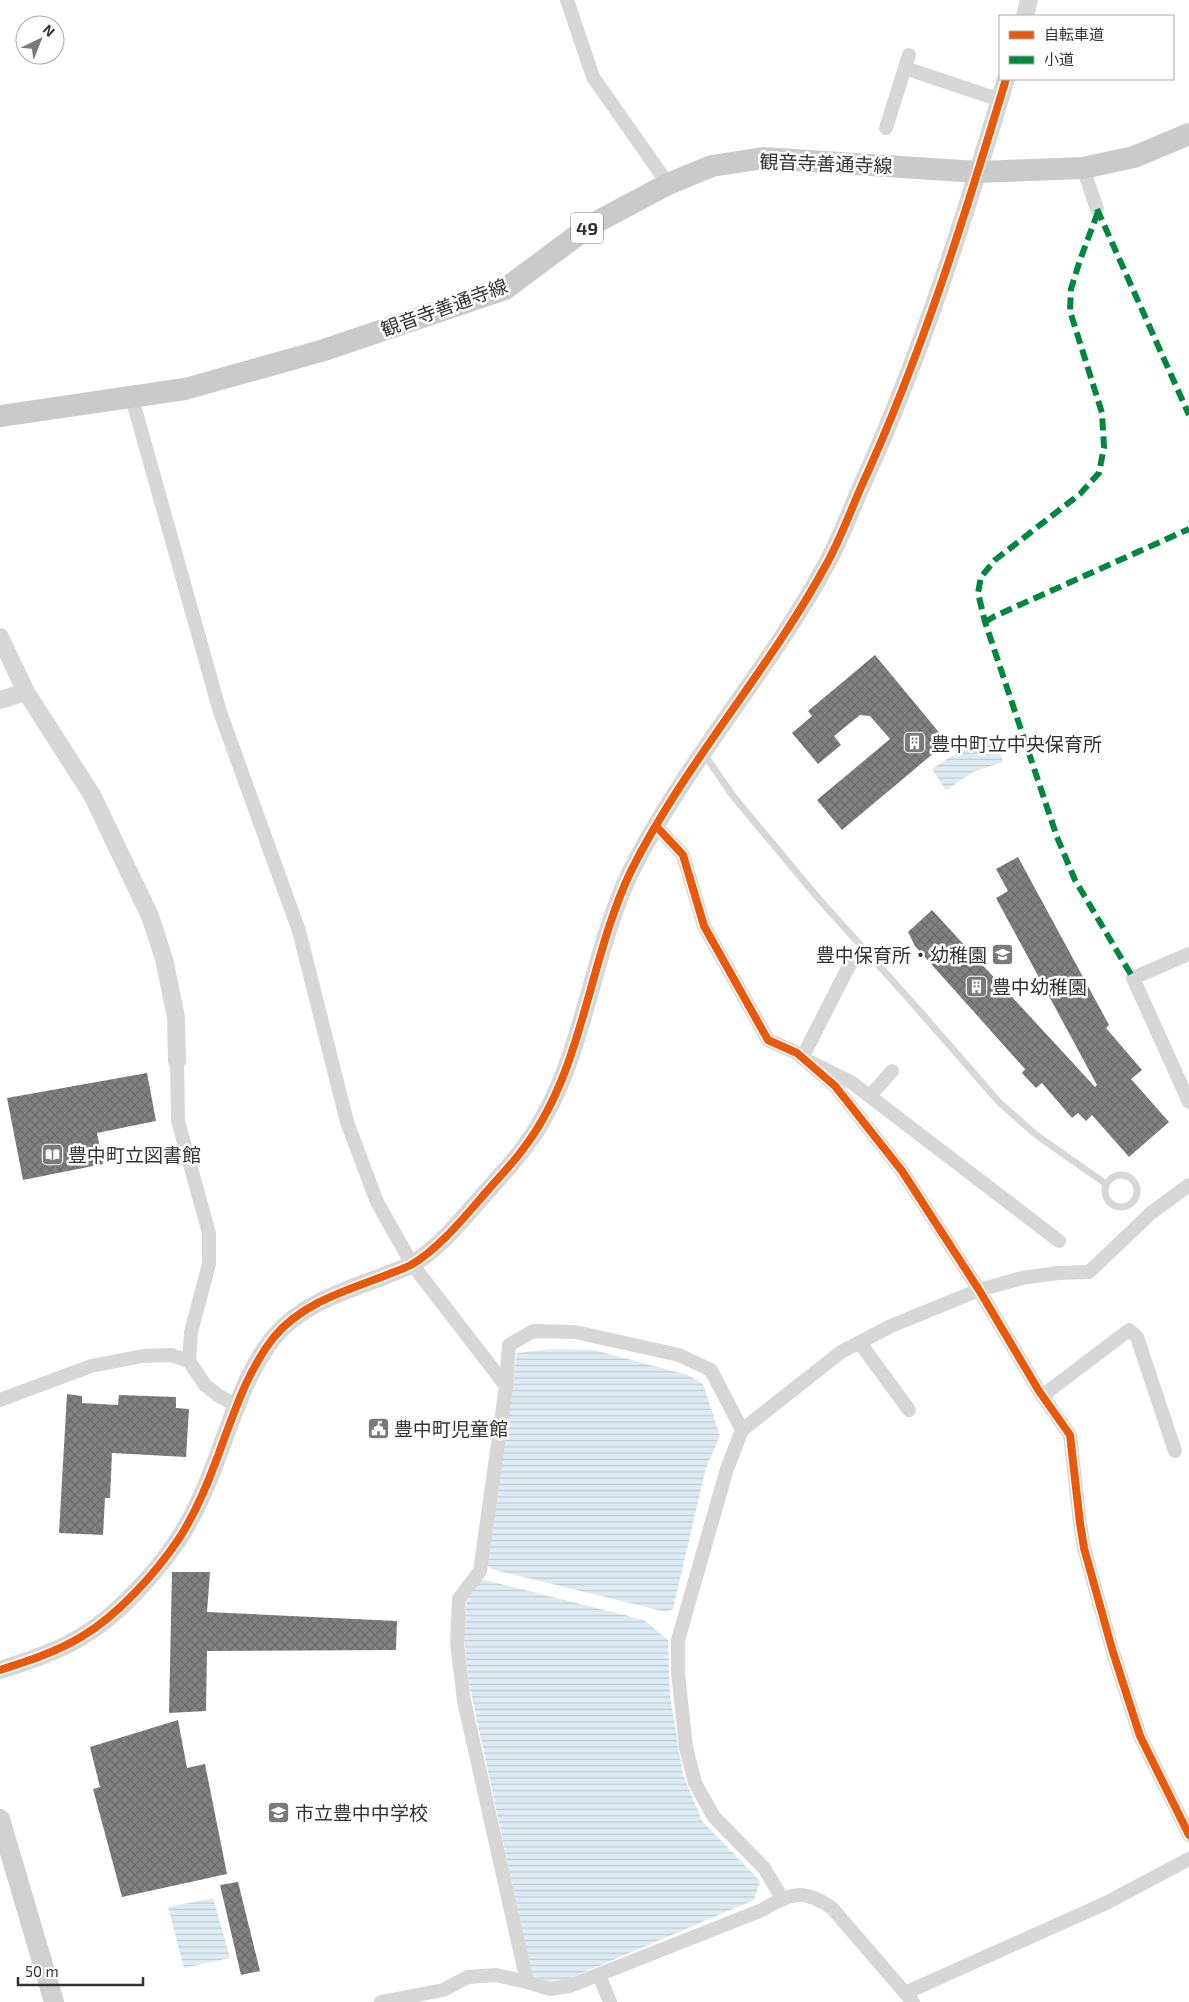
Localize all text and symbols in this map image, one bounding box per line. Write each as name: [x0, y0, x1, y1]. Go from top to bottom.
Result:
north arrow: [15, 15, 65, 65]
legend: [999, 15, 1174, 80]
text: N: [40, 20, 59, 40]
text: 自転車道: [1044, 25, 1104, 43]
text: 小道: [1044, 50, 1074, 68]
street label: 観音寺善通寺線: [759, 149, 893, 177]
road number: 49: [571, 212, 603, 244]
street label: 観音寺善通寺線: [378, 273, 510, 341]
building icon: 豊中町立中央保育所: [903, 731, 927, 755]
place label: 豊中町立中央保育所: [931, 732, 1102, 755]
school or university icon: 豊中保育所・幼稚園: [991, 942, 1015, 966]
place label: 豊中保育所・幼稚園: [816, 943, 987, 966]
building icon: 豊中幼稚園: [964, 974, 988, 998]
place label: 豊中幼稚園: [992, 975, 1087, 998]
library icon: 豊中町立図書館: [40, 1142, 64, 1166]
place label: 豊中町立図書館: [68, 1143, 201, 1166]
public building icon: 豊中町児童館: [366, 1416, 390, 1440]
place label: 豊中町児童館: [394, 1417, 508, 1440]
school or university icon: 市立豊中中学校: [267, 1800, 291, 1824]
place label: 市立豊中中学校: [295, 1801, 428, 1824]
scale bar: [18, 1954, 142, 1986]
text: 50 m: [25, 1962, 59, 1980]

